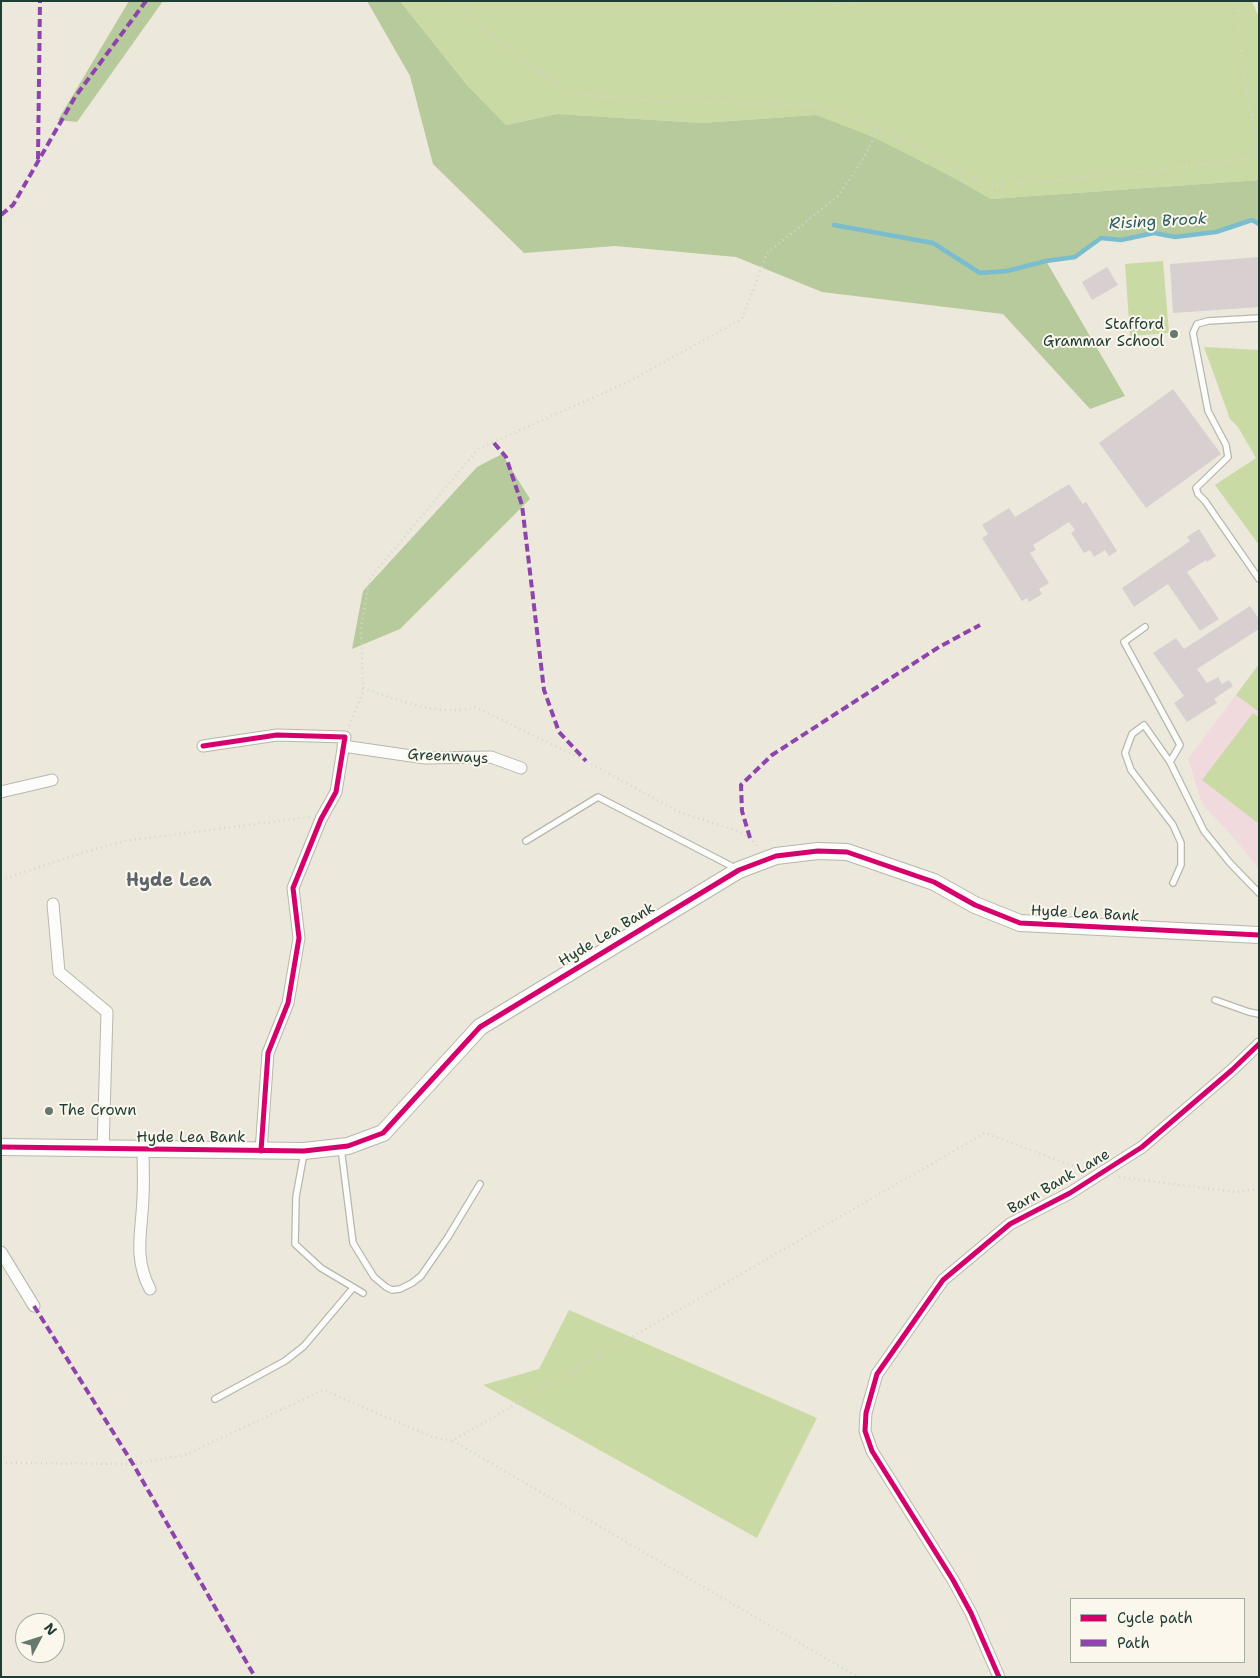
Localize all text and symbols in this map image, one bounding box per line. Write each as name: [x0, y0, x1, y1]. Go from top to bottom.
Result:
water label: Rising Brook: [1109, 210, 1207, 234]
place label: Stafford Grammar School: [1043, 316, 1164, 351]
marker: Stafford Grammar School: [1168, 328, 1180, 340]
street label: Greenways: [407, 746, 489, 768]
district label: Hyde Lea: [126, 870, 212, 892]
street label: Hyde Lea Bank: [556, 899, 658, 971]
street label: Hyde Lea Bank: [1030, 902, 1140, 926]
place label: The Crown: [59, 1102, 136, 1120]
marker: The Crown: [43, 1105, 55, 1117]
street label: Hyde Lea Bank: [137, 1129, 245, 1147]
street label: Barn Bank Lane: [1005, 1146, 1113, 1218]
legend: [1070, 1598, 1245, 1663]
text: Cycle path: [1117, 1608, 1193, 1628]
north arrow: [15, 1613, 65, 1663]
text: N: [40, 1619, 61, 1639]
text: Path: [1117, 1633, 1150, 1653]

